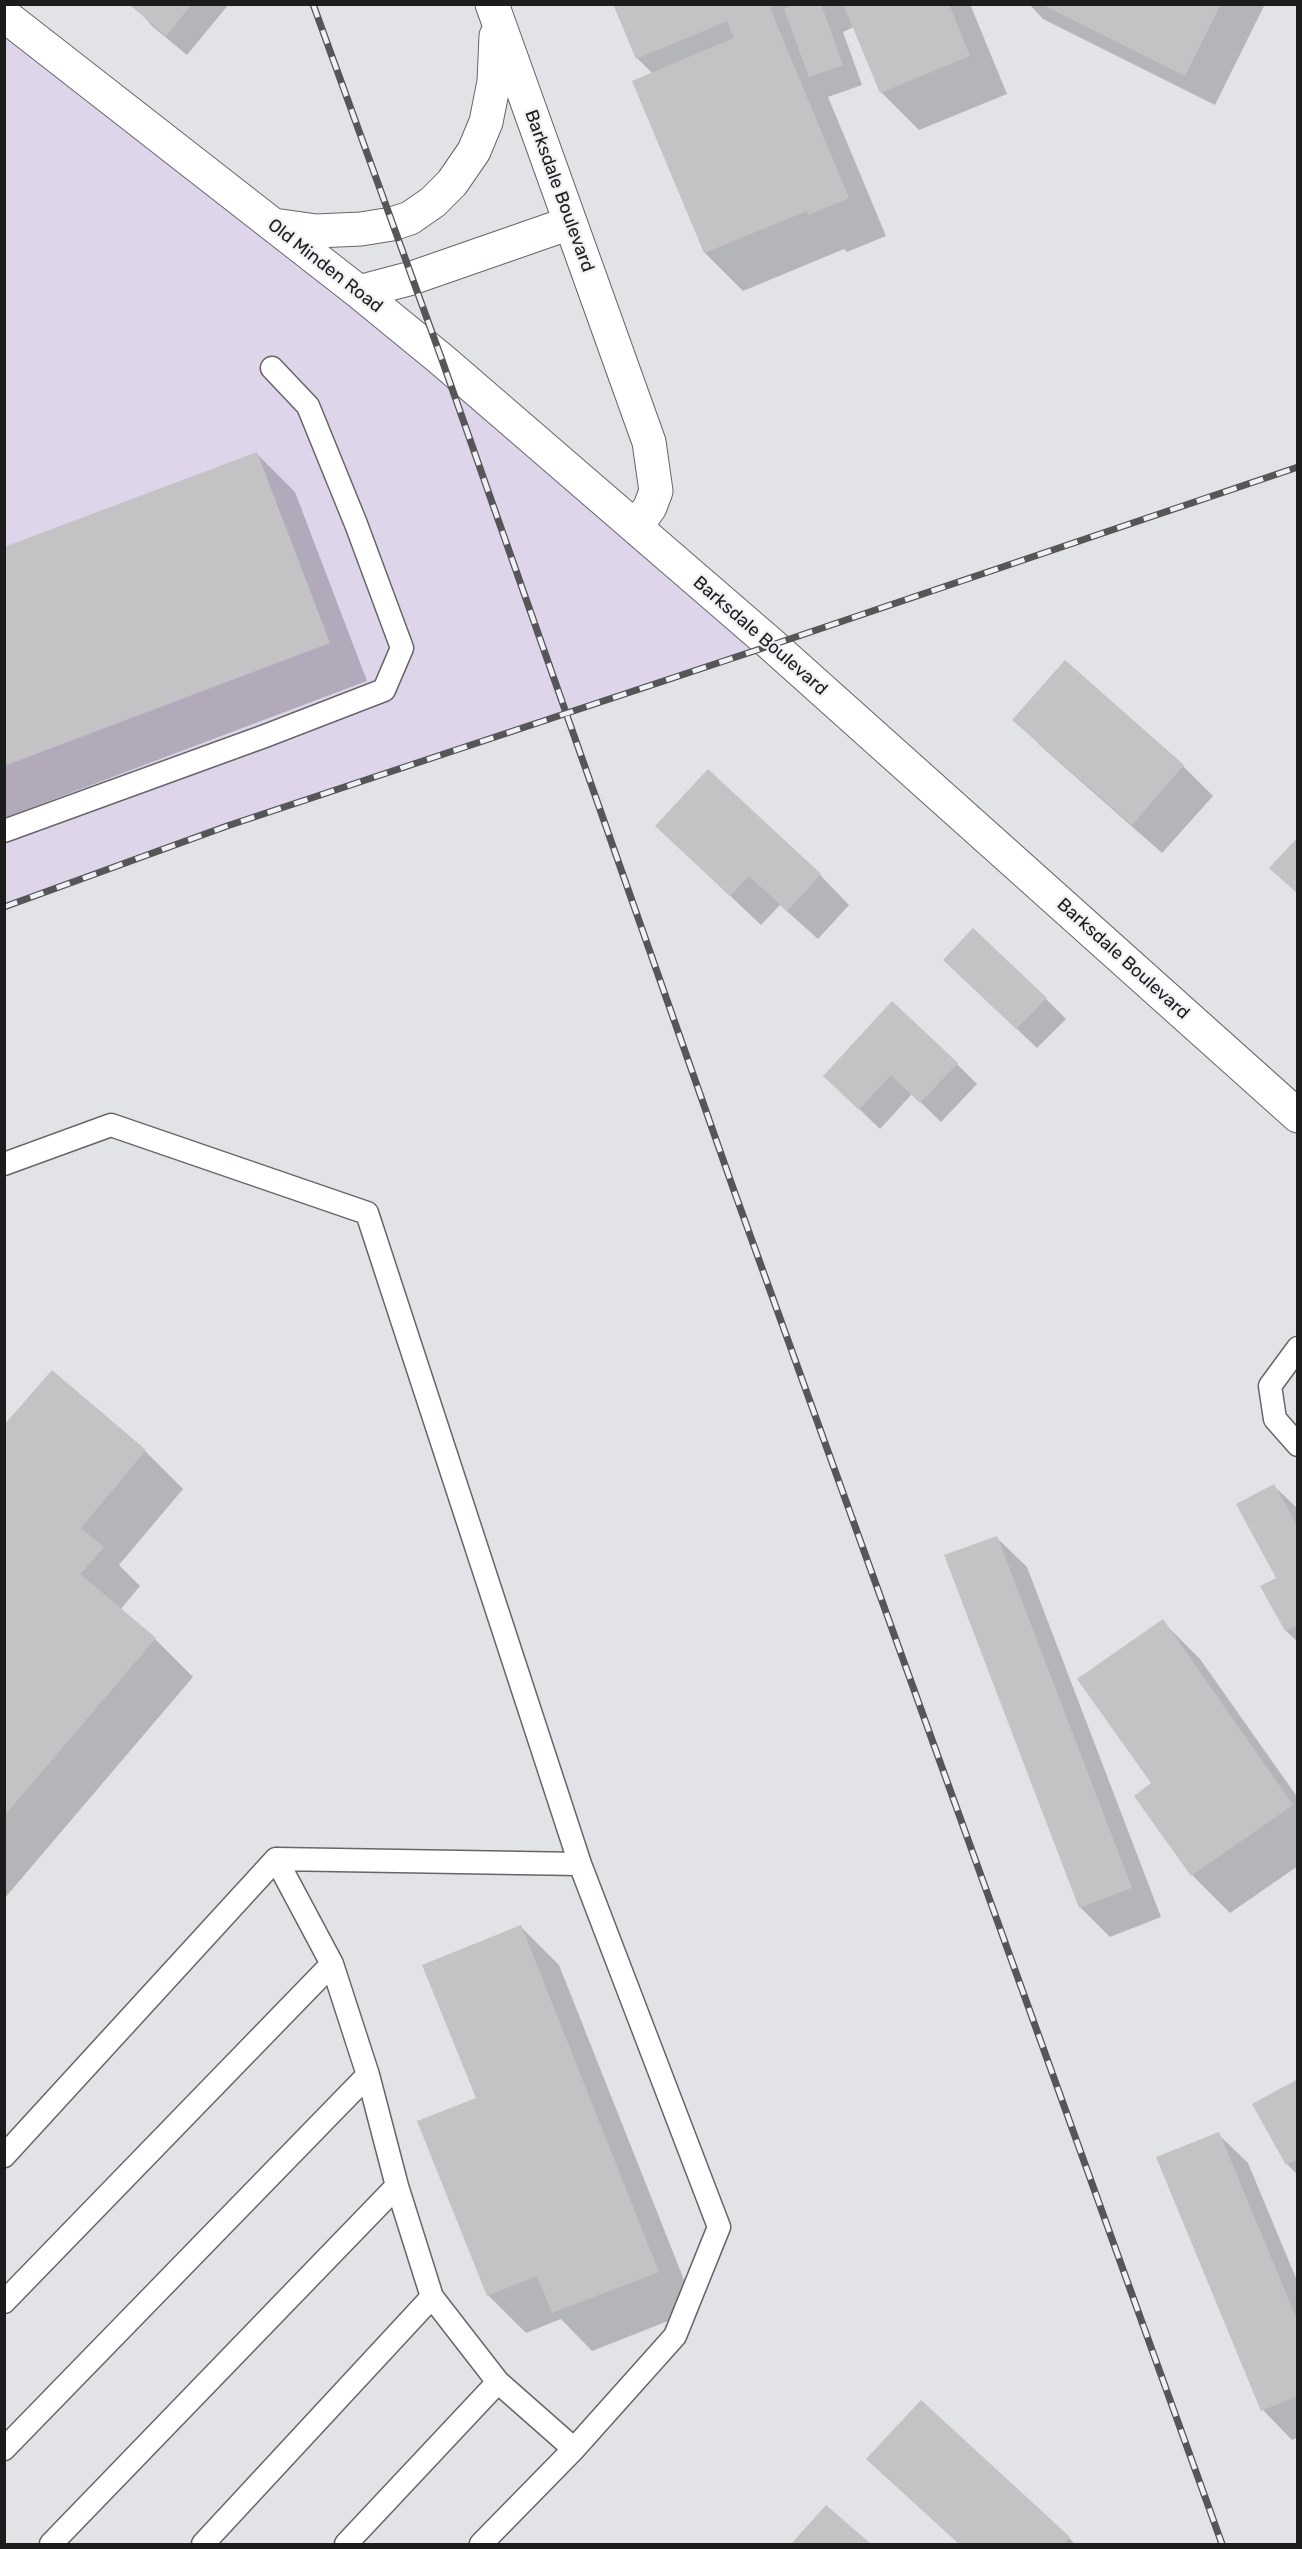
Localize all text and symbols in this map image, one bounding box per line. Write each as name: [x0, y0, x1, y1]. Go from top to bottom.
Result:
street label: Barksdale Boulevard: [520, 107, 598, 275]
street label: Old Minden Road: [263, 214, 387, 318]
street label: Barksdale Boulevard: [688, 572, 832, 700]
street label: Barksdale Boulevard: [1052, 894, 1194, 1024]

